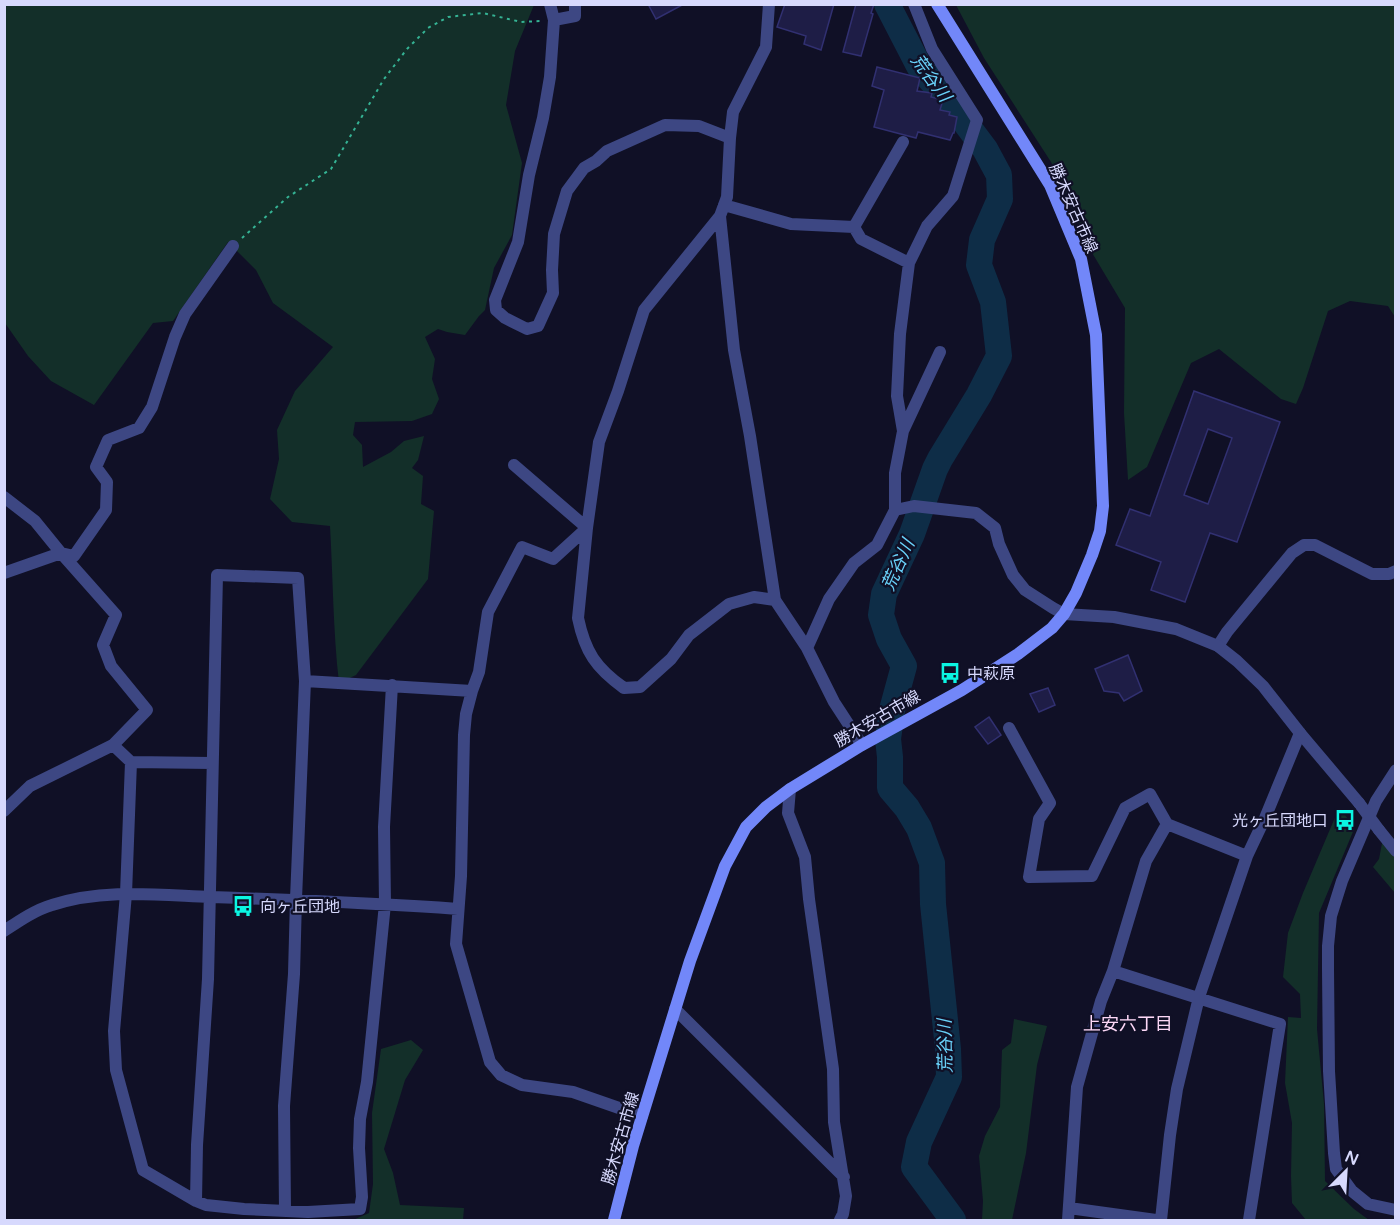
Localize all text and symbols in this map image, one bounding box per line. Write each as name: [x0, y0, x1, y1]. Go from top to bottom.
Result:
water label: 荒谷川: [906, 50, 957, 108]
street label: 勝木安古市線: [1044, 160, 1102, 256]
water label: 荒谷川: [877, 534, 920, 594]
bus stop icon: 中萩原: [938, 661, 962, 685]
place label: 中萩原: [967, 664, 1015, 684]
street label: 勝木安古市線: [831, 686, 924, 752]
bus stop icon: 光ヶ丘団地口: [1333, 808, 1357, 832]
place label: 光ヶ丘団地口: [1232, 811, 1328, 831]
bus stop icon: 向ヶ丘団地: [231, 894, 255, 918]
place label: 向ヶ丘団地: [260, 897, 340, 917]
district label: 上安六丁目: [1083, 1013, 1173, 1035]
water label: 荒谷川: [933, 1017, 956, 1073]
street label: 勝木安古市線: [598, 1089, 644, 1187]
north arrow: [1316, 1141, 1376, 1201]
text: N: [1342, 1146, 1362, 1170]

